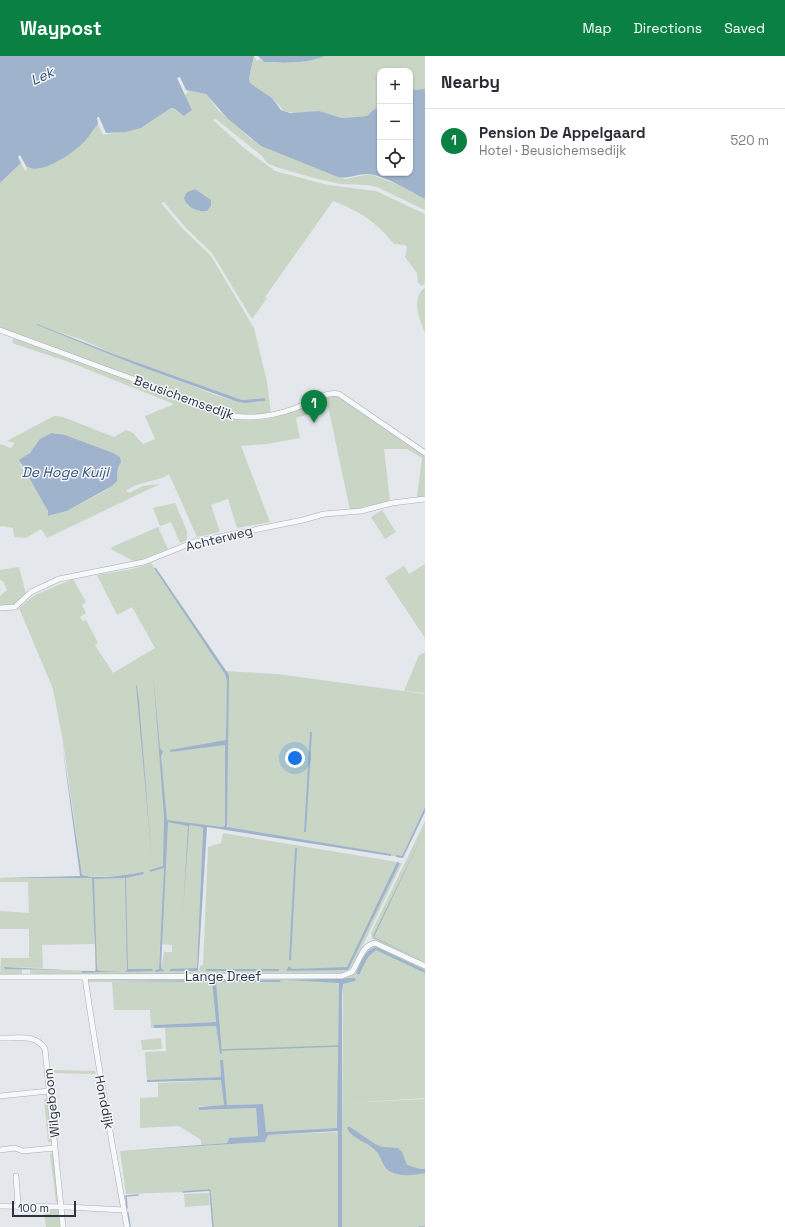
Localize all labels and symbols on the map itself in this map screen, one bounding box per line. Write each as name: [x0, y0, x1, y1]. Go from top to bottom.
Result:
water label: Lek: [28, 62, 58, 89]
street label: Beusichemsedijk: [131, 371, 236, 423]
pin: 1: [301, 390, 327, 423]
water label: De Hoge Kuijl: [21, 463, 110, 481]
street label: Achterweg: [184, 522, 254, 555]
your location: [285, 748, 305, 768]
street label: Lange Dreef: [185, 968, 261, 985]
street label: Wilgeboom: [39, 1068, 64, 1138]
street label: Honddijk: [91, 1074, 118, 1131]
scale bar: [12, 1199, 76, 1218]

